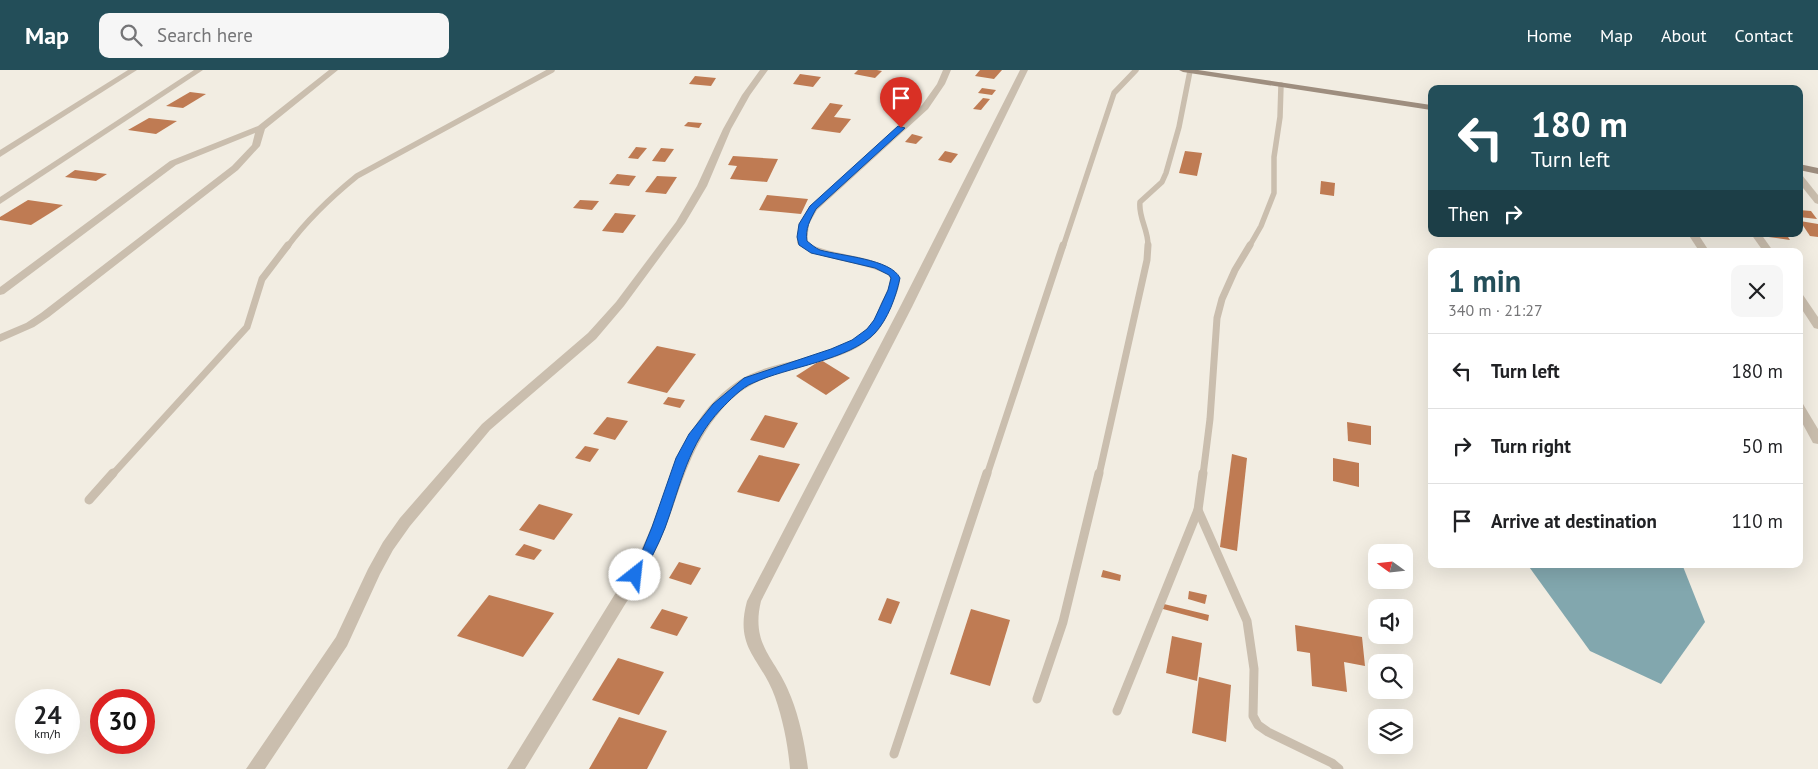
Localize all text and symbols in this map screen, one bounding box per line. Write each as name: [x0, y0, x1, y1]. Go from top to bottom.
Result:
search box: [99, 13, 449, 58]
text: Map: [25, 20, 69, 51]
icon: search: [117, 21, 145, 49]
text: Search here: [157, 23, 253, 47]
text: Home: [1526, 24, 1572, 47]
text: Map: [1600, 24, 1633, 47]
text: About: [1661, 24, 1707, 47]
text: Contact: [1735, 24, 1793, 47]
pin: [880, 77, 922, 128]
icon: arrive: [887, 84, 915, 112]
text: 180 m: [1531, 101, 1628, 147]
icon: left: [1448, 105, 1513, 170]
text: Turn left: [1531, 145, 1610, 173]
icon: right: [1499, 200, 1527, 228]
text: Then: [1448, 202, 1489, 226]
text: 1 min: [1448, 261, 1521, 300]
button: close: [1731, 265, 1783, 317]
text: 340 m · 21:27: [1448, 300, 1543, 320]
icon: left: [1448, 357, 1476, 385]
text: Turn left: [1491, 359, 1560, 383]
text: 180 m: [1731, 359, 1783, 383]
icon: right: [1448, 432, 1476, 460]
text: Turn right: [1491, 434, 1571, 458]
text: 50 m: [1742, 434, 1783, 458]
icon: arrive: [1448, 507, 1476, 535]
text: Arrive at destination: [1491, 509, 1657, 533]
text: 110 m: [1731, 509, 1783, 533]
north arrow: [1368, 544, 1412, 589]
map controls: [1368, 544, 1413, 754]
position arrow: [608, 548, 660, 600]
button: sound: [1368, 599, 1413, 644]
button: search: [1368, 654, 1413, 699]
speed limit sign: 30: [90, 689, 155, 754]
text: 24: [33, 699, 62, 731]
button: layers: [1368, 709, 1413, 754]
text: km/h: [34, 726, 61, 741]

